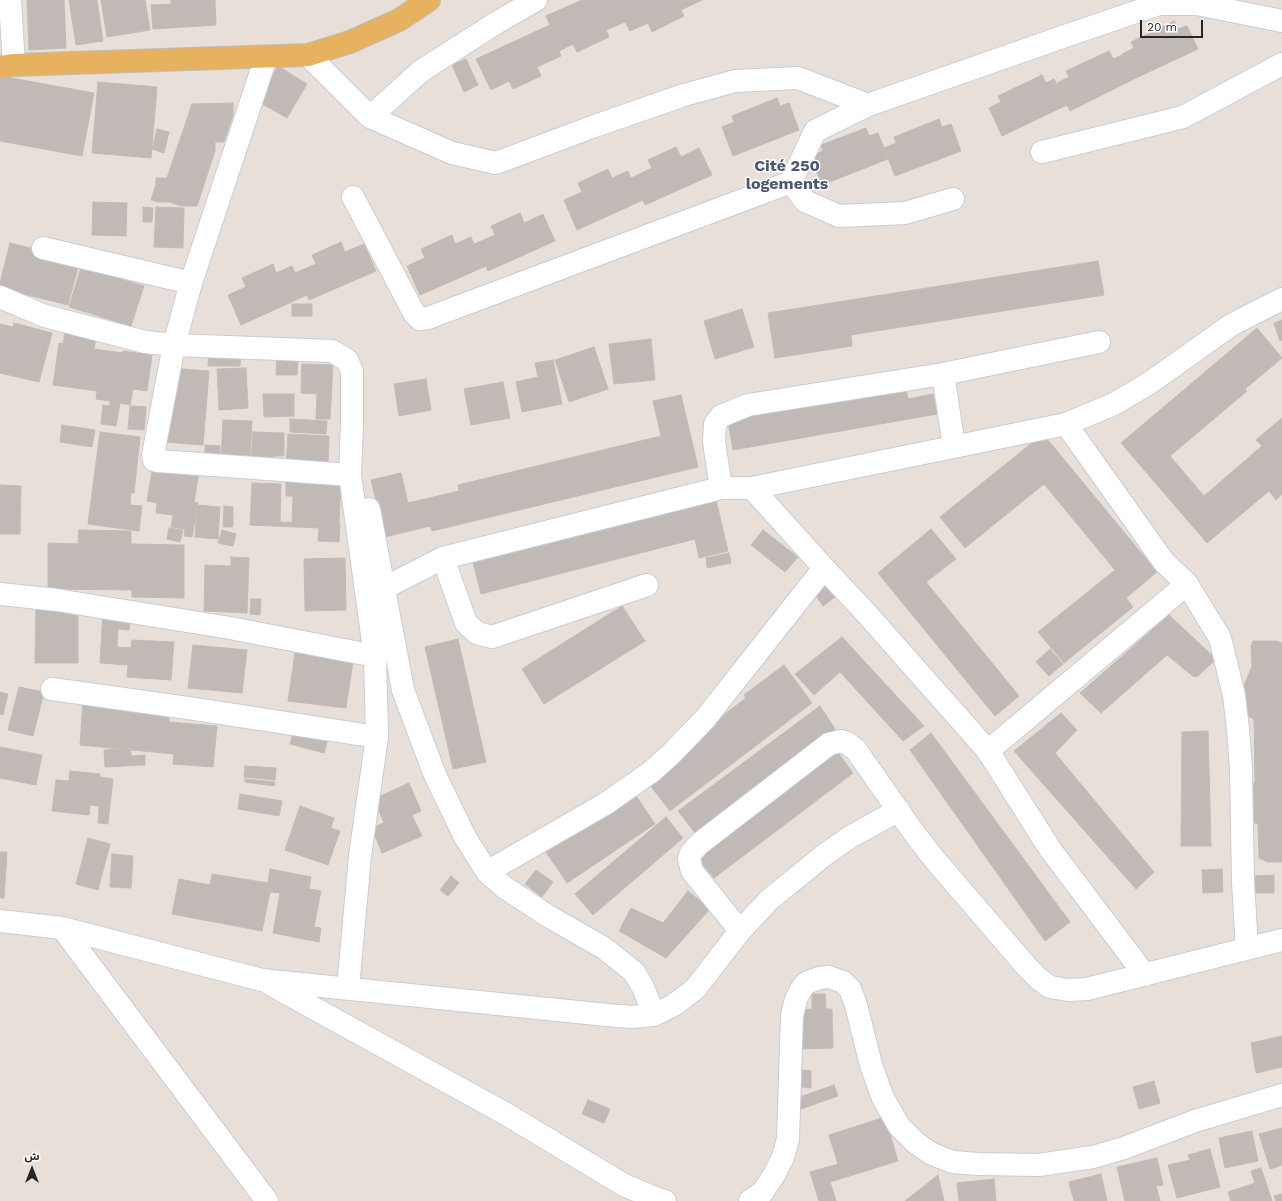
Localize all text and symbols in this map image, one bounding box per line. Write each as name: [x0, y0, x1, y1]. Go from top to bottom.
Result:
scale bar: [1142, 12, 1205, 38]
text: 20 m: [1147, 20, 1177, 34]
district label: Cité 250 logements: [746, 156, 828, 194]
north arrow: [12, 1149, 52, 1189]
text: ش: [24, 1150, 40, 1163]

